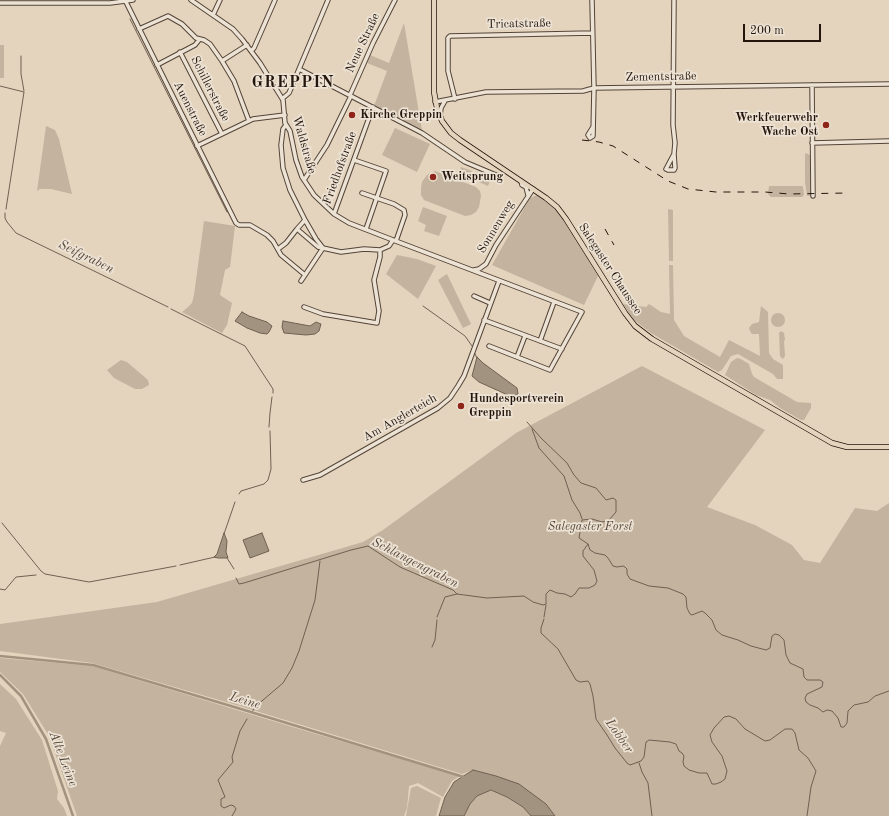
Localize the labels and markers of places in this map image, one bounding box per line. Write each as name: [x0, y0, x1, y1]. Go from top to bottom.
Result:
place label: Kirche Greppin: [360, 108, 442, 122]
marker: Kirche Greppin: [347, 110, 357, 120]
place label: Werkfeuerwehr Wache Ost: [735, 111, 818, 139]
marker: Werkfeuerwehr Wache Ost: [821, 120, 831, 130]
place label: Weitsprung: [441, 170, 503, 184]
marker: Weitsprung: [428, 172, 438, 182]
place label: Hundesportverein Greppin: [469, 392, 564, 420]
marker: Hundesportverein Greppin: [456, 401, 466, 411]

